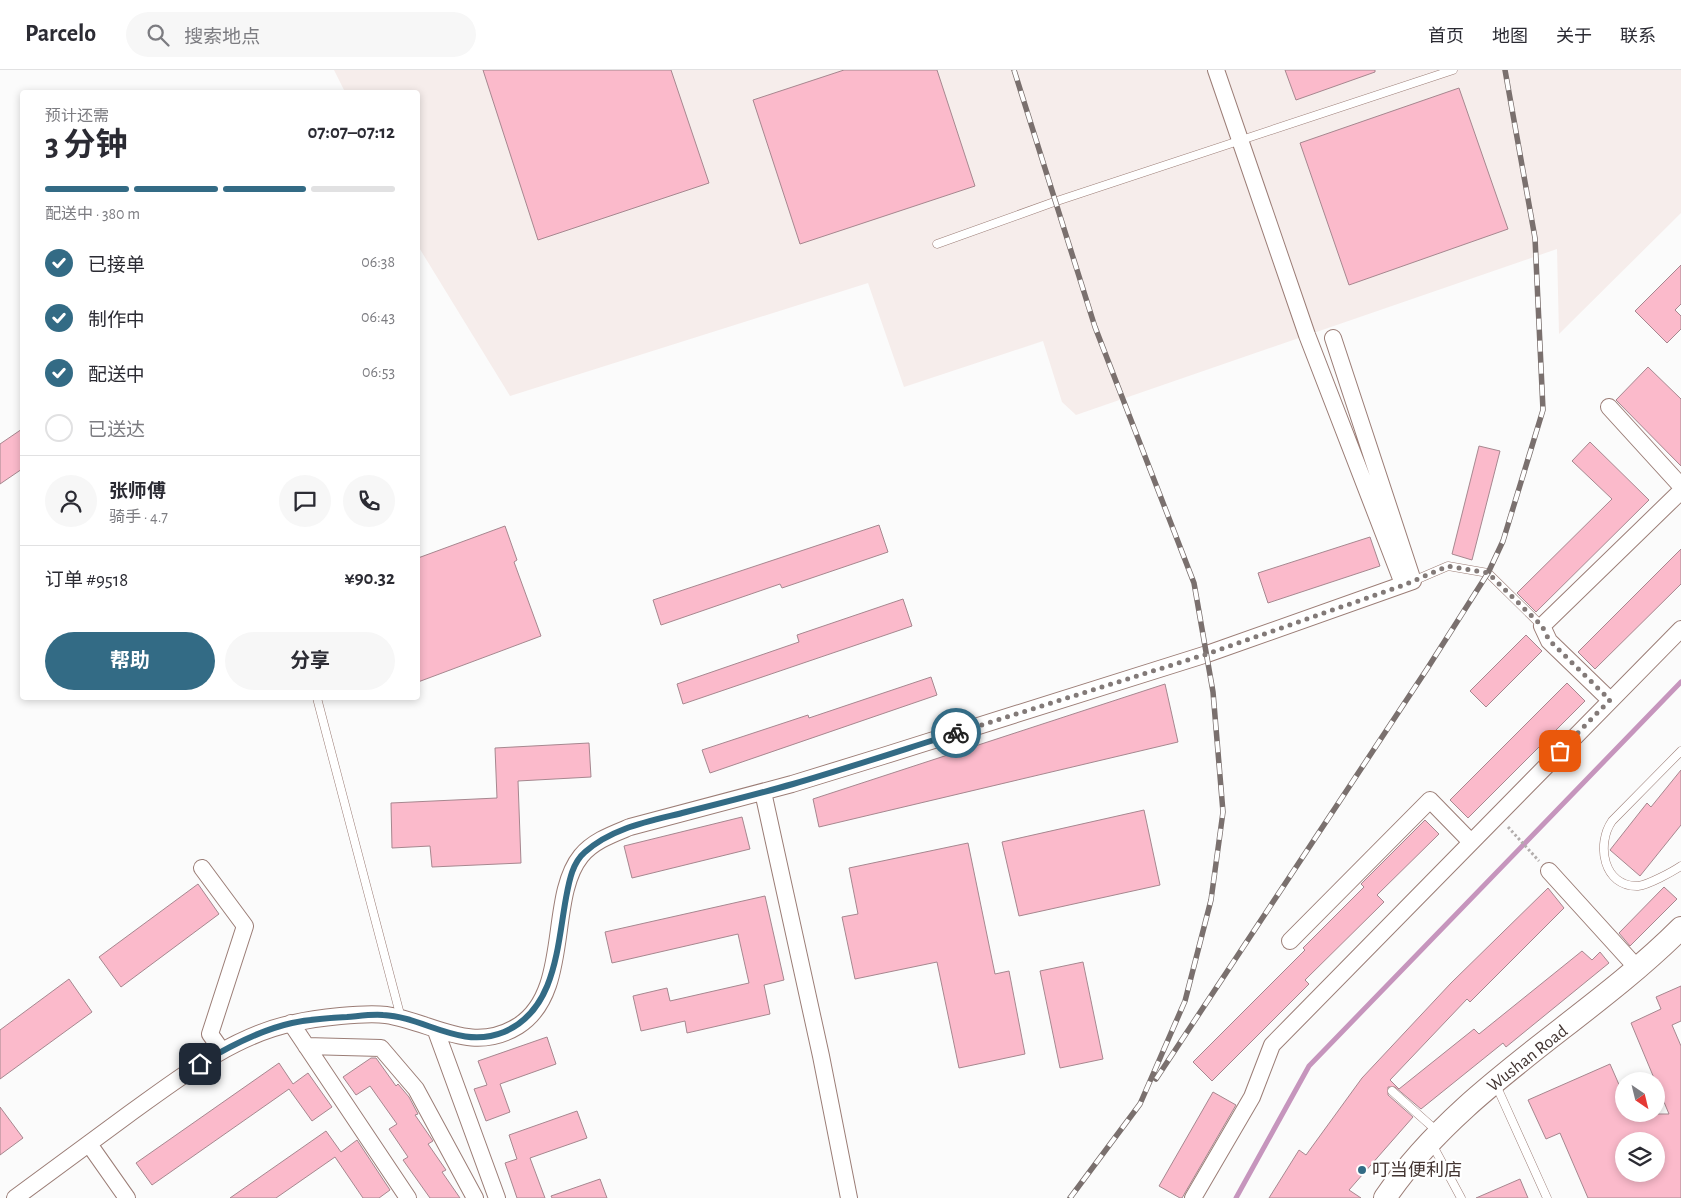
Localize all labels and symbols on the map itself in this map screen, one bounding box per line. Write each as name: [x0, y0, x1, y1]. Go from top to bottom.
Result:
courier: [931, 708, 981, 758]
pin: [1539, 730, 1581, 772]
street label: Wushan Road: [1484, 1022, 1571, 1096]
pin: [179, 1043, 221, 1085]
north arrow: [1615, 1072, 1665, 1122]
place label: 叮当便利店: [1372, 1160, 1462, 1180]
marker: 叮当便利店: [1356, 1164, 1368, 1176]

